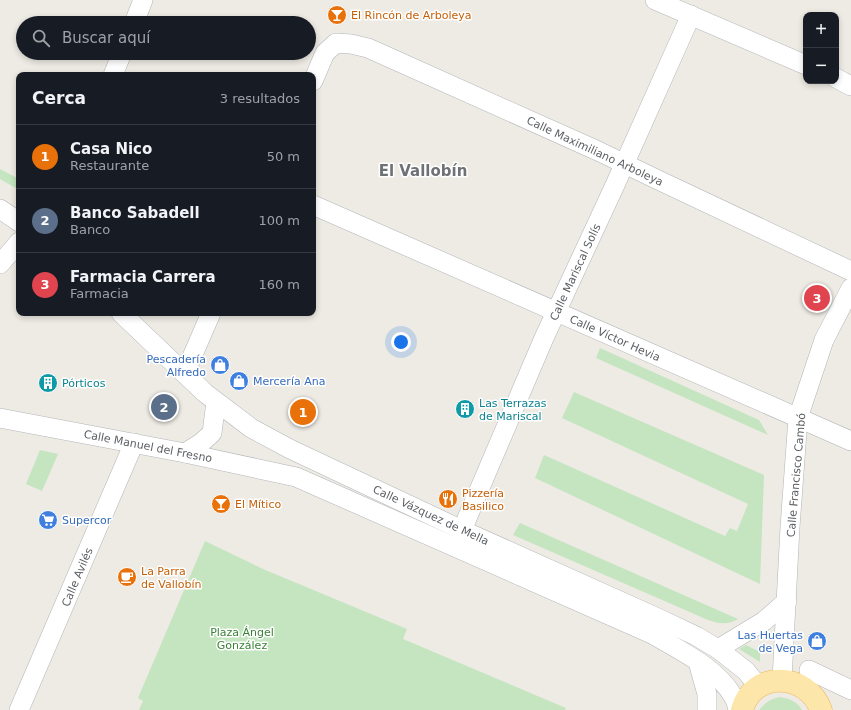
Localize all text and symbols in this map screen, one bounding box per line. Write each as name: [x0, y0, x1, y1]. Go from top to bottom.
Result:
bar icon: El Rincón de Arboleya: [326, 4, 348, 26]
place label: El Rincón de Arboleya: [351, 9, 472, 22]
map controls: [803, 12, 839, 84]
button: +: [803, 12, 839, 48]
search box: [16, 16, 316, 60]
icon: search: [30, 27, 52, 49]
text: Buscar aquí: [62, 29, 150, 47]
button: −: [803, 48, 839, 84]
text: Cerca: [32, 88, 86, 108]
text: 3 resultados: [220, 91, 300, 106]
street label: Calle Maximiliano Arboleya: [524, 114, 665, 189]
text: Casa Nico: [70, 140, 152, 158]
text: 1: [40, 149, 50, 164]
text: 50 m: [267, 149, 300, 164]
text: Restaurante: [70, 158, 149, 173]
district label: El Vallobín: [379, 162, 467, 180]
text: Banco Sabadell: [70, 204, 200, 222]
text: 2: [40, 213, 50, 228]
text: 100 m: [258, 213, 300, 228]
text: Banco: [70, 222, 110, 237]
street label: Calle Mariscal Solís: [547, 222, 604, 323]
text: Farmacia Carrera: [70, 268, 216, 286]
text: 3: [40, 277, 50, 292]
text: 160 m: [258, 277, 300, 292]
pin: 3: [804, 283, 830, 313]
text: Farmacia: [70, 286, 129, 301]
street label: Calle Víctor Hevia: [567, 313, 662, 364]
your location: [391, 332, 411, 352]
place label: Pescadería Alfredo: [146, 353, 206, 379]
shop icon: Pescadería Alfredo: [209, 354, 231, 376]
shop icon: Mercería Ana: [228, 370, 250, 392]
building icon: Pórticos: [37, 372, 59, 394]
place label: Mercería Ana: [253, 375, 325, 388]
place label: Pórticos: [62, 377, 106, 390]
pin: 2: [151, 392, 177, 422]
pin: 1: [290, 397, 316, 427]
place label: Las Terrazas de Mariscal: [479, 397, 547, 423]
building icon: Las Terrazas de Mariscal: [454, 398, 476, 420]
street label: Calle Francisco Cambó: [785, 412, 808, 538]
street label: Calle Manuel del Fresno: [83, 428, 214, 465]
street label: Calle Vázquez de Mella: [371, 483, 491, 548]
place label: Pizzería Basilico: [462, 487, 504, 513]
restaurant icon: Pizzería Basilico: [437, 488, 459, 510]
bar icon: El Mítico: [210, 493, 232, 515]
place label: El Mítico: [235, 498, 281, 511]
supermarket icon: Supercor: [37, 509, 59, 531]
place label: Supercor: [62, 514, 112, 527]
street label: Calle Avilés: [59, 546, 96, 609]
place label: La Parra de Vallobín: [141, 565, 202, 591]
cafe icon: La Parra de Vallobín: [116, 566, 138, 588]
park label: Plaza Ángel González: [210, 626, 274, 652]
place label: Las Huertas de Vega: [738, 629, 803, 655]
shop icon: Las Huertas de Vega: [806, 630, 828, 652]

